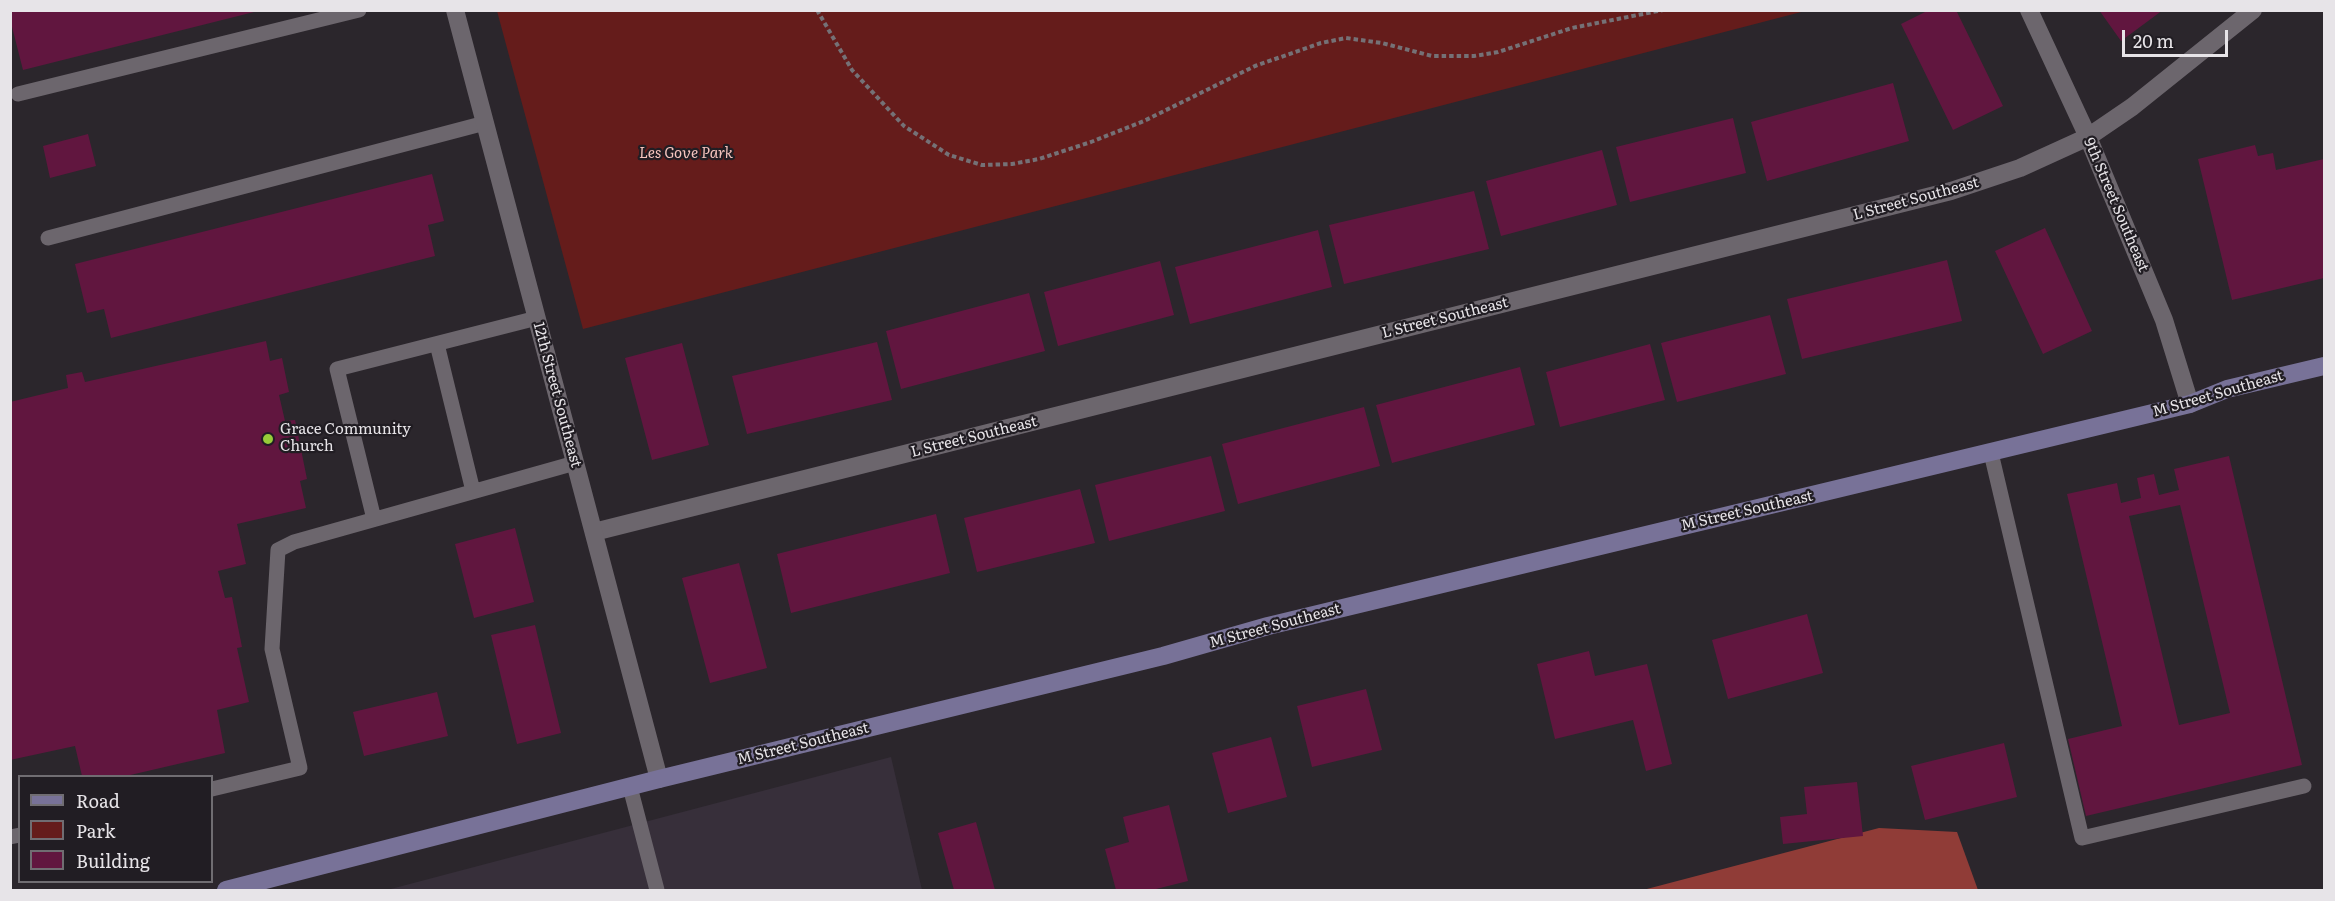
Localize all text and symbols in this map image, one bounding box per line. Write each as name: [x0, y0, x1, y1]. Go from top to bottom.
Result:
scale bar: [2125, 18, 2232, 56]
text: 20 m: [2133, 27, 2174, 54]
street label: 9th Street Southeast: [2080, 135, 2152, 275]
park label: Les Gove Park: [639, 145, 733, 163]
street label: L Street Southeast: [1851, 174, 1981, 224]
street label: L Street Southeast: [1380, 294, 1510, 342]
street label: 12th Street Southeast: [529, 320, 585, 470]
street label: M Street Southeast: [2151, 367, 2285, 421]
street label: L Street Southeast: [909, 413, 1039, 461]
place label: Grace Community Church: [280, 421, 411, 456]
marker: Grace Community Church: [261, 432, 275, 446]
street label: M Street Southeast: [1679, 487, 1815, 535]
street label: M Street Southeast: [1207, 600, 1343, 652]
street label: M Street Southeast: [735, 719, 871, 769]
legend: [18, 775, 213, 883]
text: Road: [76, 787, 120, 814]
text: Park: [76, 817, 115, 844]
text: Building: [76, 847, 150, 874]

